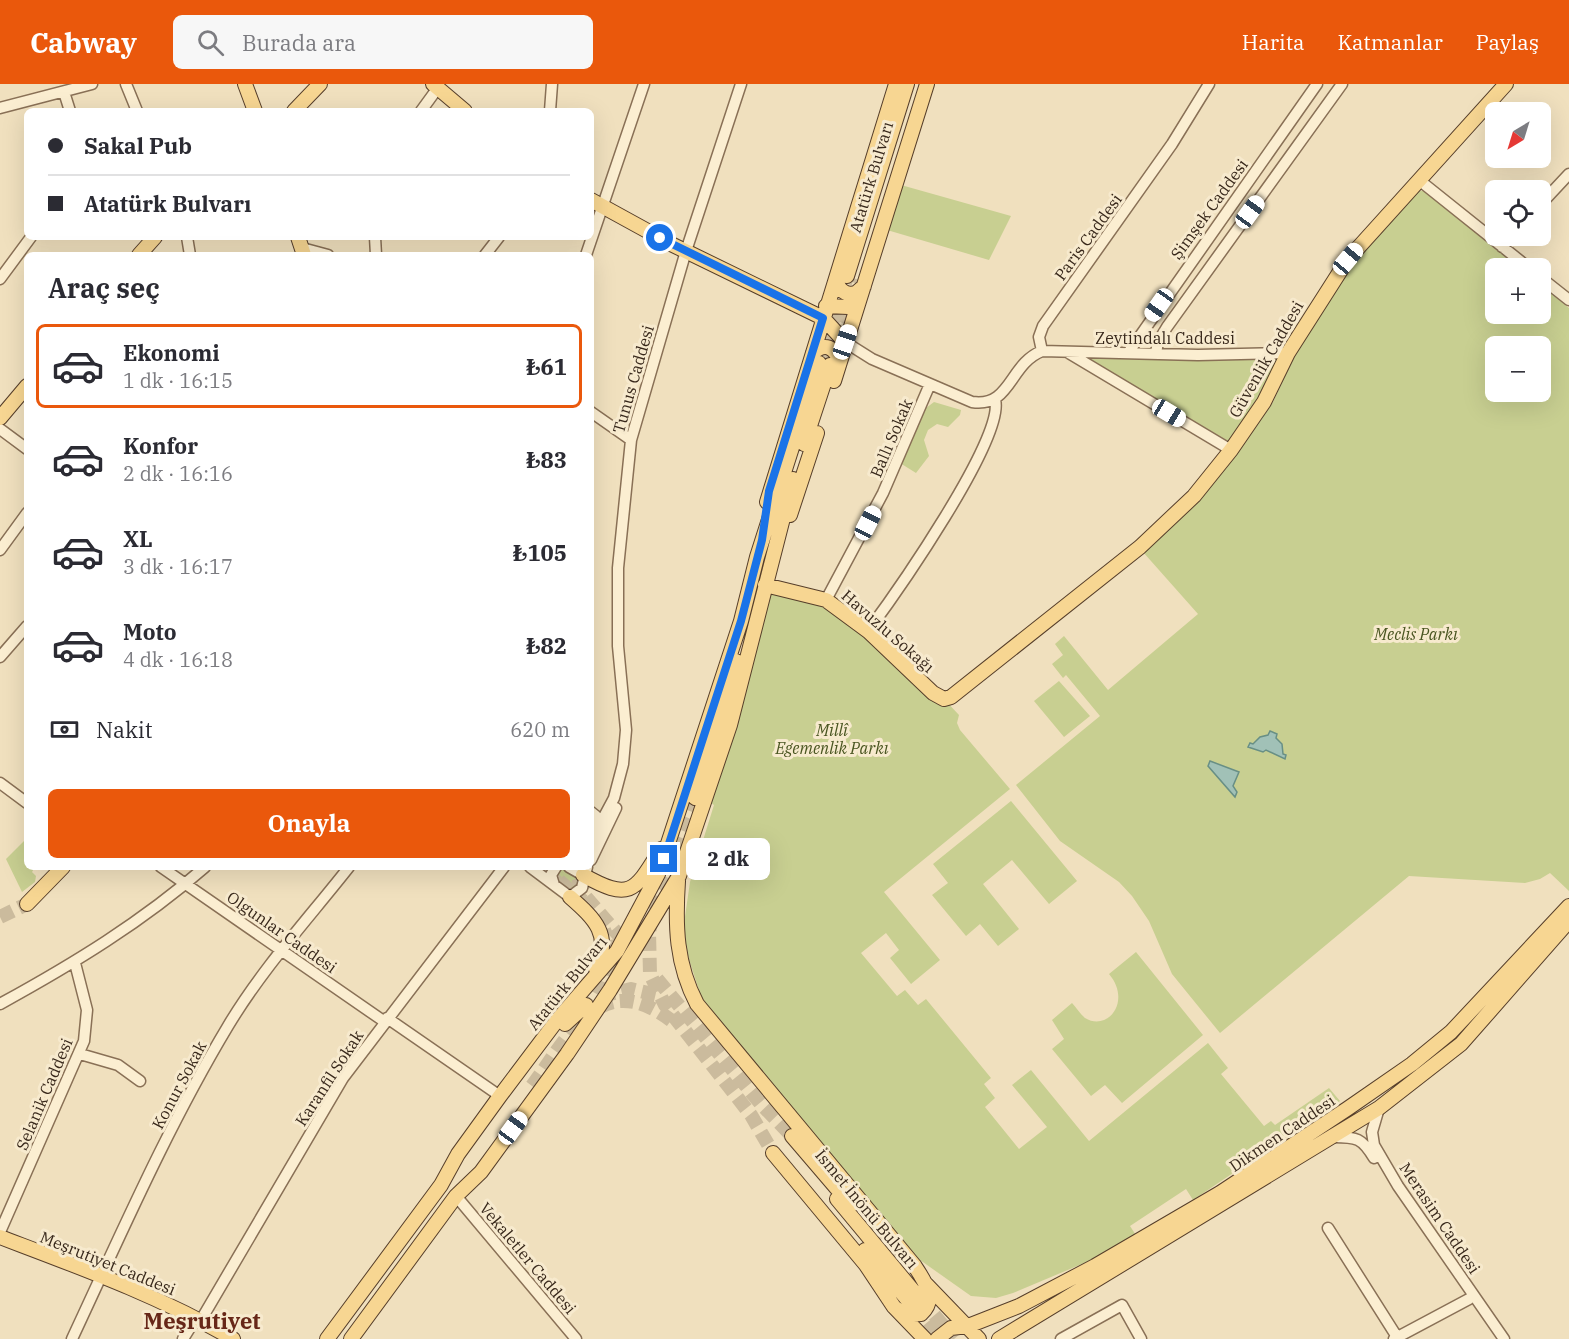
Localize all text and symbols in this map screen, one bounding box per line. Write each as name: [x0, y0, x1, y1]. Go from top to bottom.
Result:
search box: [173, 15, 593, 69]
text: Cabway: [30, 24, 137, 61]
icon: search: [194, 26, 227, 59]
text: Burada ara: [242, 28, 356, 57]
text: Harita: [1242, 28, 1305, 56]
text: Katmanlar: [1338, 28, 1443, 56]
text: Paylaş: [1476, 28, 1539, 56]
north arrow: [1485, 102, 1551, 168]
map controls: [1485, 102, 1551, 402]
street label: Atatürk Bulvarı: [845, 119, 897, 235]
text: Sakal Pub: [84, 131, 192, 160]
street label: Şimşek Caddesi: [1166, 155, 1252, 263]
button: locate: [1485, 180, 1551, 246]
text: Atatürk Bulvarı: [84, 189, 251, 218]
street label: Paris Caddesi: [1050, 190, 1126, 284]
car: [1232, 192, 1268, 232]
route start: [646, 224, 673, 251]
car: [1330, 239, 1366, 279]
button: +: [1485, 258, 1551, 324]
text: Araç seç: [48, 270, 160, 305]
car: [1141, 285, 1177, 325]
street label: Güvenlik Caddesi: [1224, 297, 1308, 421]
car: [831, 322, 859, 362]
street label: Tunus Caddesi: [608, 323, 658, 435]
street label: Zeytindalı Caddesi: [1095, 328, 1235, 348]
button: −: [1485, 336, 1551, 402]
text: Ekonomi: [123, 338, 220, 367]
icon: car: [51, 339, 105, 393]
text: ₺61: [526, 352, 567, 381]
text: 1 dk · 16:15: [123, 367, 233, 394]
street label: Ballı Sokak: [865, 395, 917, 480]
car: [1149, 396, 1189, 430]
text: Konfor: [123, 431, 198, 460]
icon: car: [51, 432, 105, 486]
text: ₺83: [526, 445, 567, 474]
text: 2 dk · 16:16: [123, 460, 233, 487]
car: [852, 503, 884, 543]
text: XL: [123, 524, 153, 553]
icon: car: [51, 525, 105, 579]
text: ₺105: [513, 538, 567, 567]
text: 3 dk · 16:17: [123, 553, 233, 580]
street label: Havuzlu Sokağı: [838, 585, 938, 677]
text: Moto: [123, 617, 177, 646]
icon: car: [51, 618, 105, 672]
park label: Meclis Parkı: [1373, 624, 1458, 644]
text: ₺82: [526, 631, 567, 660]
text: 4 dk · 16:18: [123, 646, 233, 673]
icon: cash: [48, 713, 81, 746]
text: Nakit: [96, 715, 153, 744]
text: 620 m: [510, 716, 570, 743]
park label: Millî Egemenlik Parkı: [775, 720, 889, 758]
button: Onayla: [48, 789, 570, 858]
callout: 2 dk: [685, 838, 769, 880]
route end: [650, 845, 677, 872]
text: 2 dk: [707, 845, 749, 872]
street label: Olgunlar Caddesi: [223, 887, 341, 977]
street label: Atatürk Bulvarı: [523, 932, 611, 1034]
street label: Karanfil Sokak: [291, 1026, 368, 1130]
street label: Selanik Caddesi: [11, 1035, 77, 1153]
street label: Konur Sokak: [147, 1037, 211, 1132]
street label: Dikmen Caddesi: [1225, 1090, 1339, 1176]
car: [495, 1108, 531, 1148]
street label: İsmet İnönü Bulvarı: [811, 1145, 923, 1273]
street label: Merasim Caddesi: [1395, 1159, 1485, 1277]
street label: Vekaletler Caddesi: [476, 1198, 580, 1318]
street label: Meşrutiyet Caddesi: [37, 1227, 179, 1299]
district label: Meşrutiyet: [143, 1306, 261, 1335]

